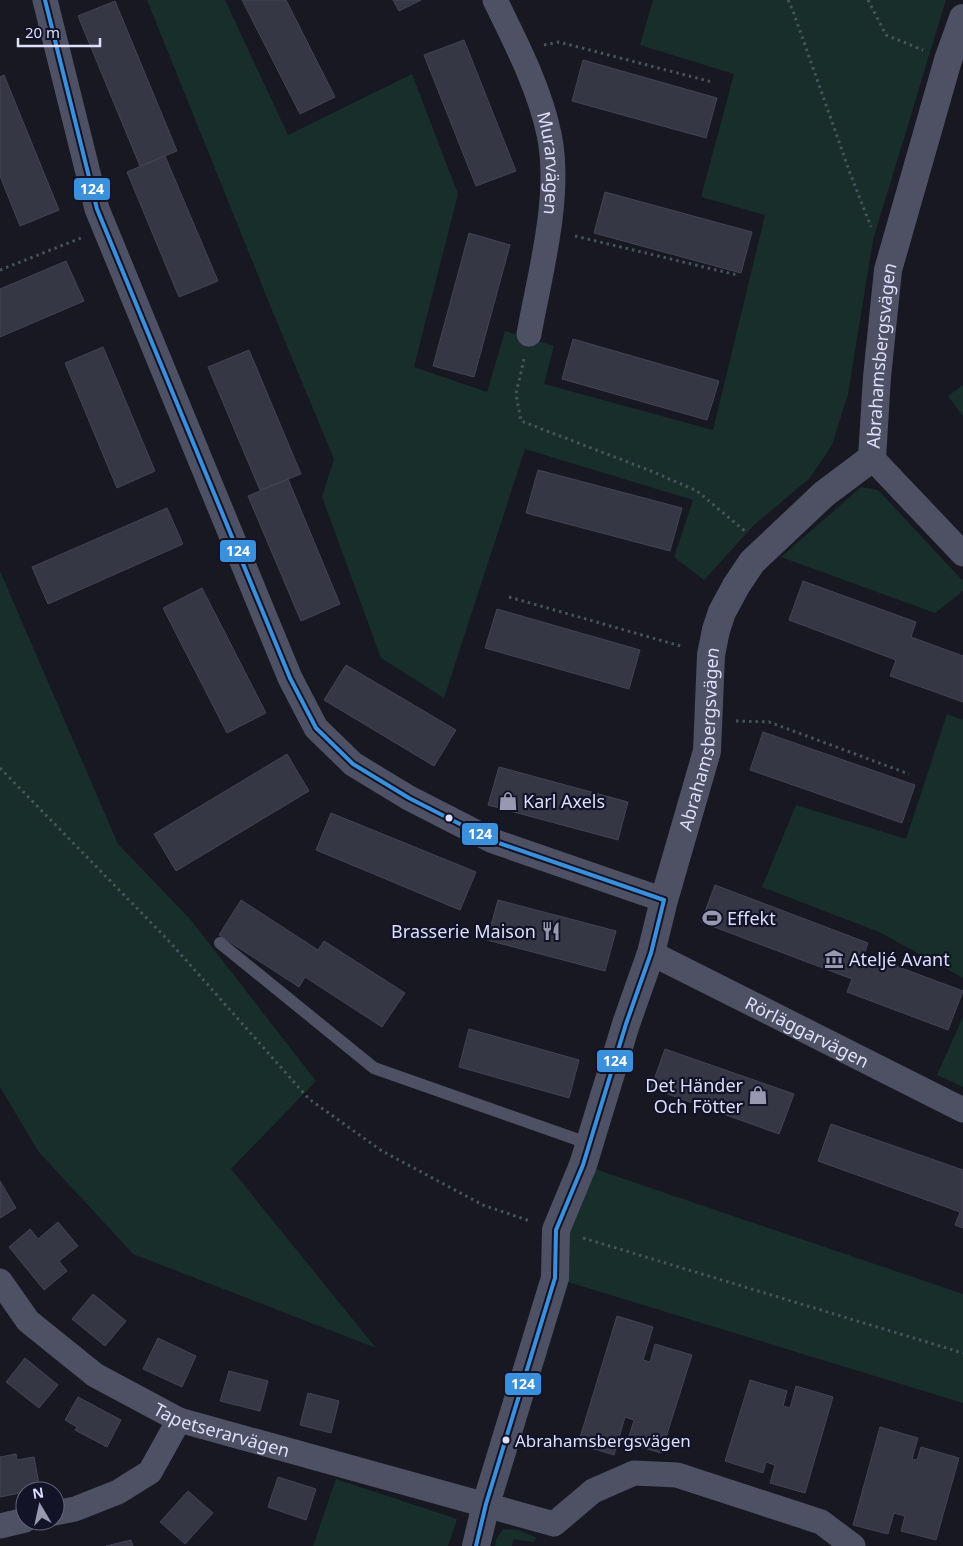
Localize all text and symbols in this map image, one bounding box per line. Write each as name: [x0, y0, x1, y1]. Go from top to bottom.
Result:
scale bar: [18, 15, 100, 47]
text: 20 m: [25, 22, 60, 42]
street label: Murarvägen: [532, 109, 565, 216]
line badge: 124: [73, 177, 111, 201]
text: 124: [80, 179, 104, 198]
street label: Abrahamsbergsvägen: [861, 260, 902, 449]
line badge: 124: [219, 539, 257, 563]
text: 124: [226, 541, 250, 560]
street label: Abrahamsbergsvägen: [673, 645, 724, 833]
place label: Karl Axels: [523, 789, 605, 813]
shop icon: Karl Axels: [497, 790, 519, 812]
unlabelled marker: [444, 813, 454, 823]
line badge: 124: [461, 822, 499, 846]
text: 124: [468, 824, 492, 843]
place label: Effekt: [727, 906, 776, 930]
sports icon: Effekt: [701, 907, 723, 929]
place label: Brasserie Maison: [391, 919, 536, 943]
restaurant icon: Brasserie Maison: [540, 920, 562, 942]
place label: Ateljé Avant: [849, 947, 950, 971]
museum icon: Ateljé Avant: [823, 948, 845, 970]
street label: Rörläggarvägen: [741, 990, 873, 1073]
line badge: 124: [596, 1049, 634, 1073]
text: 124: [603, 1051, 627, 1070]
place label: Det Händer Och Fötter: [645, 1073, 744, 1118]
shop icon: Det Händer Och Fötter: [747, 1084, 769, 1106]
line badge: 124: [504, 1372, 542, 1396]
text: 124: [511, 1374, 535, 1393]
street label: Tapetserarvägen: [150, 1397, 293, 1462]
place label: Abrahamsbergsvägen: [515, 1429, 691, 1452]
marker: Abrahamsbergsvägen: [501, 1435, 511, 1445]
north arrow: [15, 1481, 65, 1531]
text: N: [31, 1482, 45, 1503]

